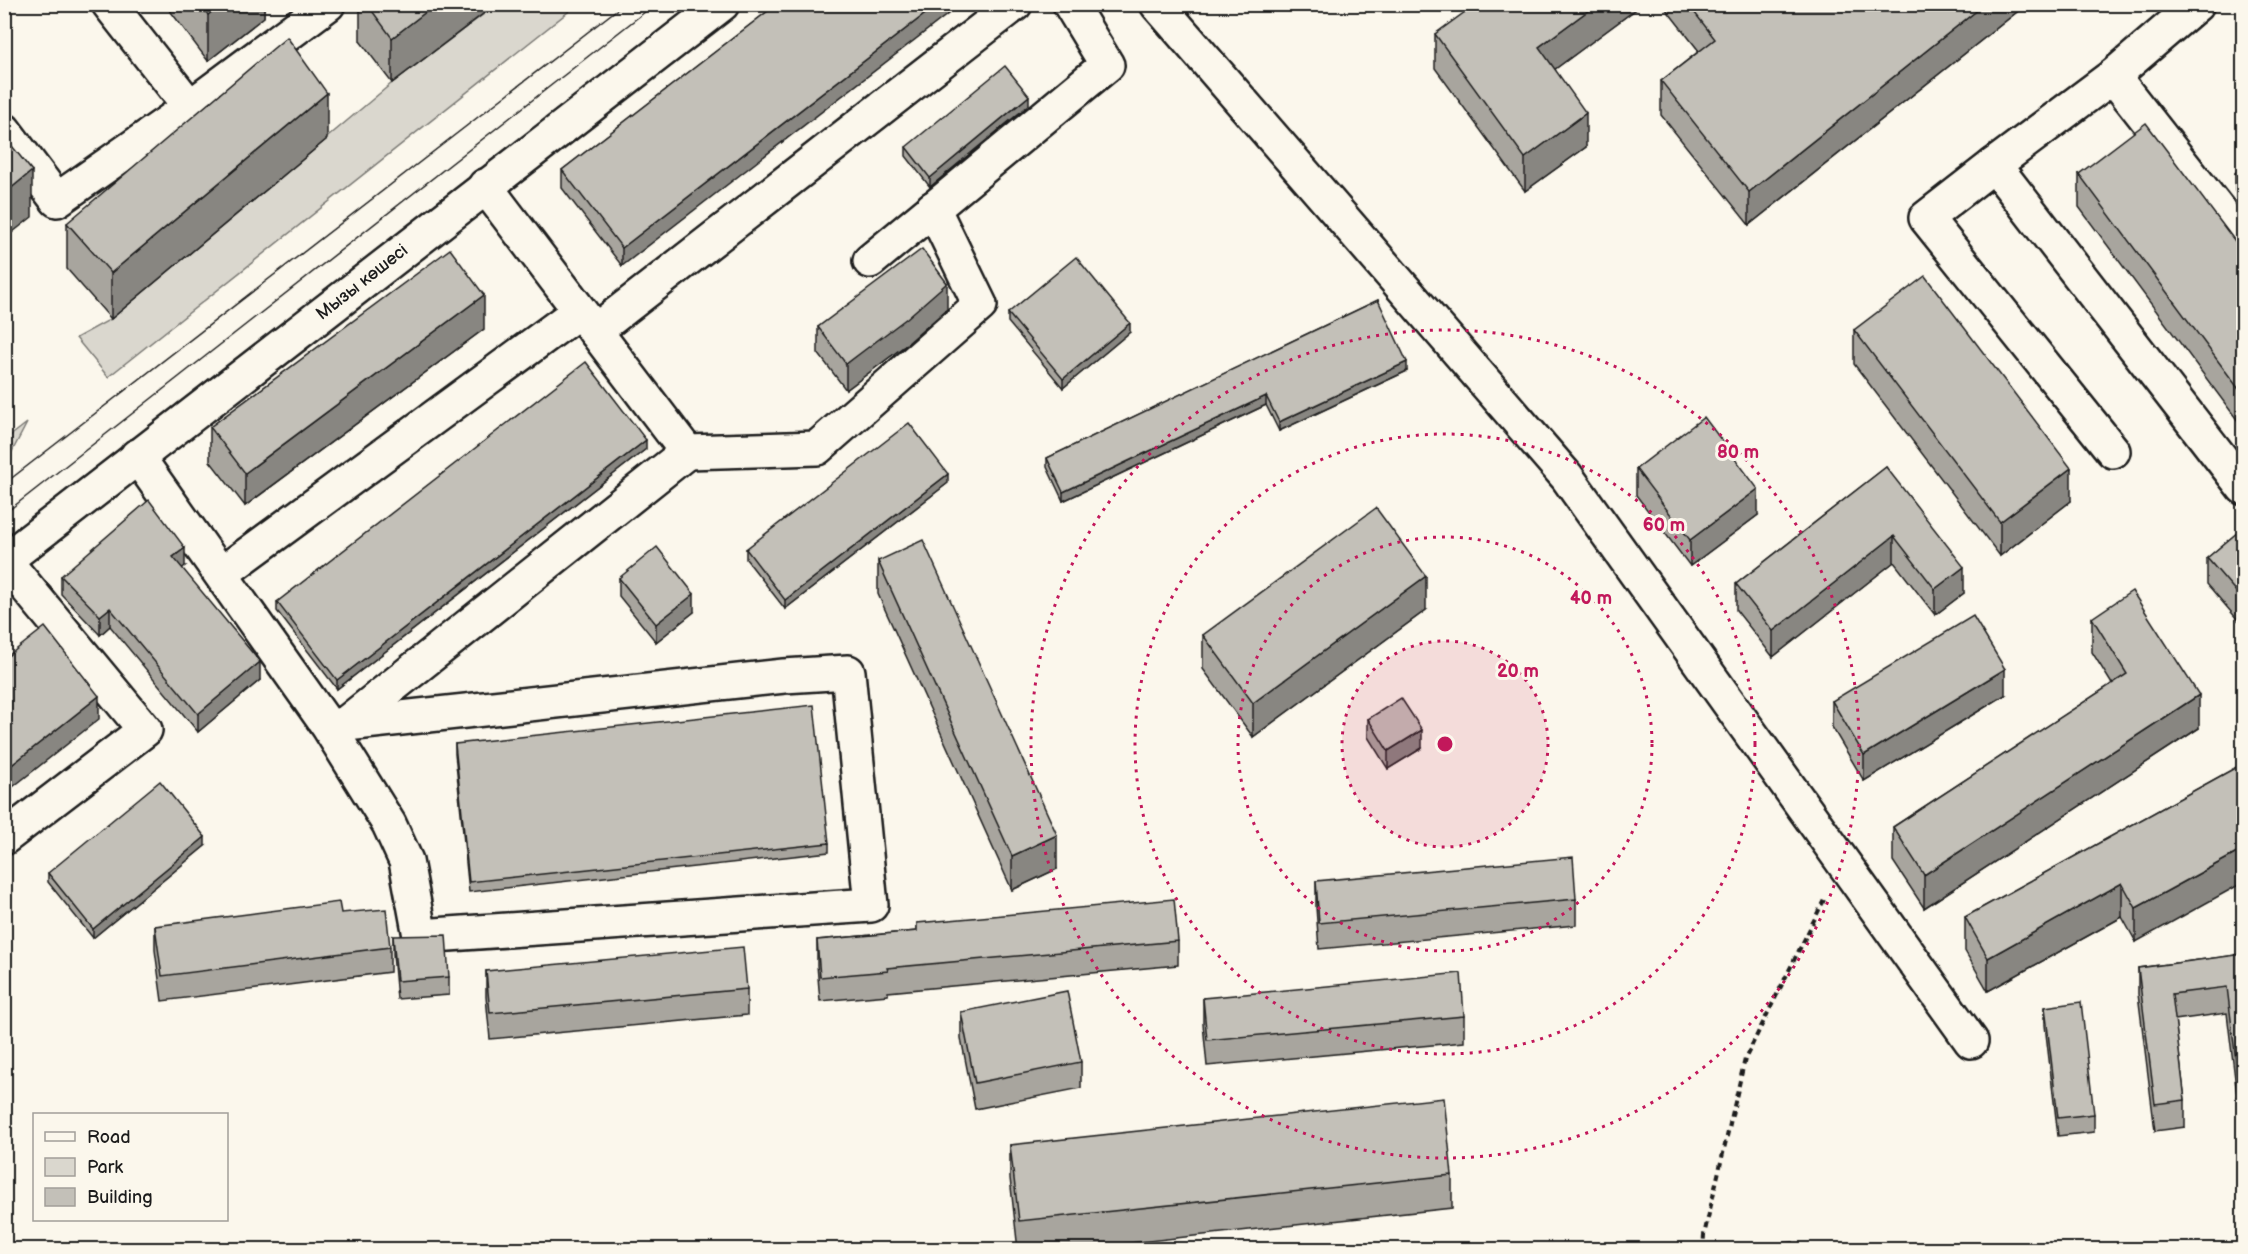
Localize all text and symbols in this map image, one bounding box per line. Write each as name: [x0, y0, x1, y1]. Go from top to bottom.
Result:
street label: Мызы көшесі: [312, 240, 412, 324]
text: 80 m: [1717, 442, 1759, 463]
text: 60 m: [1643, 515, 1685, 536]
text: 40 m: [1570, 588, 1612, 609]
text: 20 m: [1497, 661, 1539, 682]
centre of rings: [1435, 734, 1455, 754]
legend: [33, 1113, 228, 1221]
text: Road: [87, 1127, 131, 1148]
text: Park: [87, 1157, 123, 1178]
text: Building: [87, 1187, 153, 1208]

